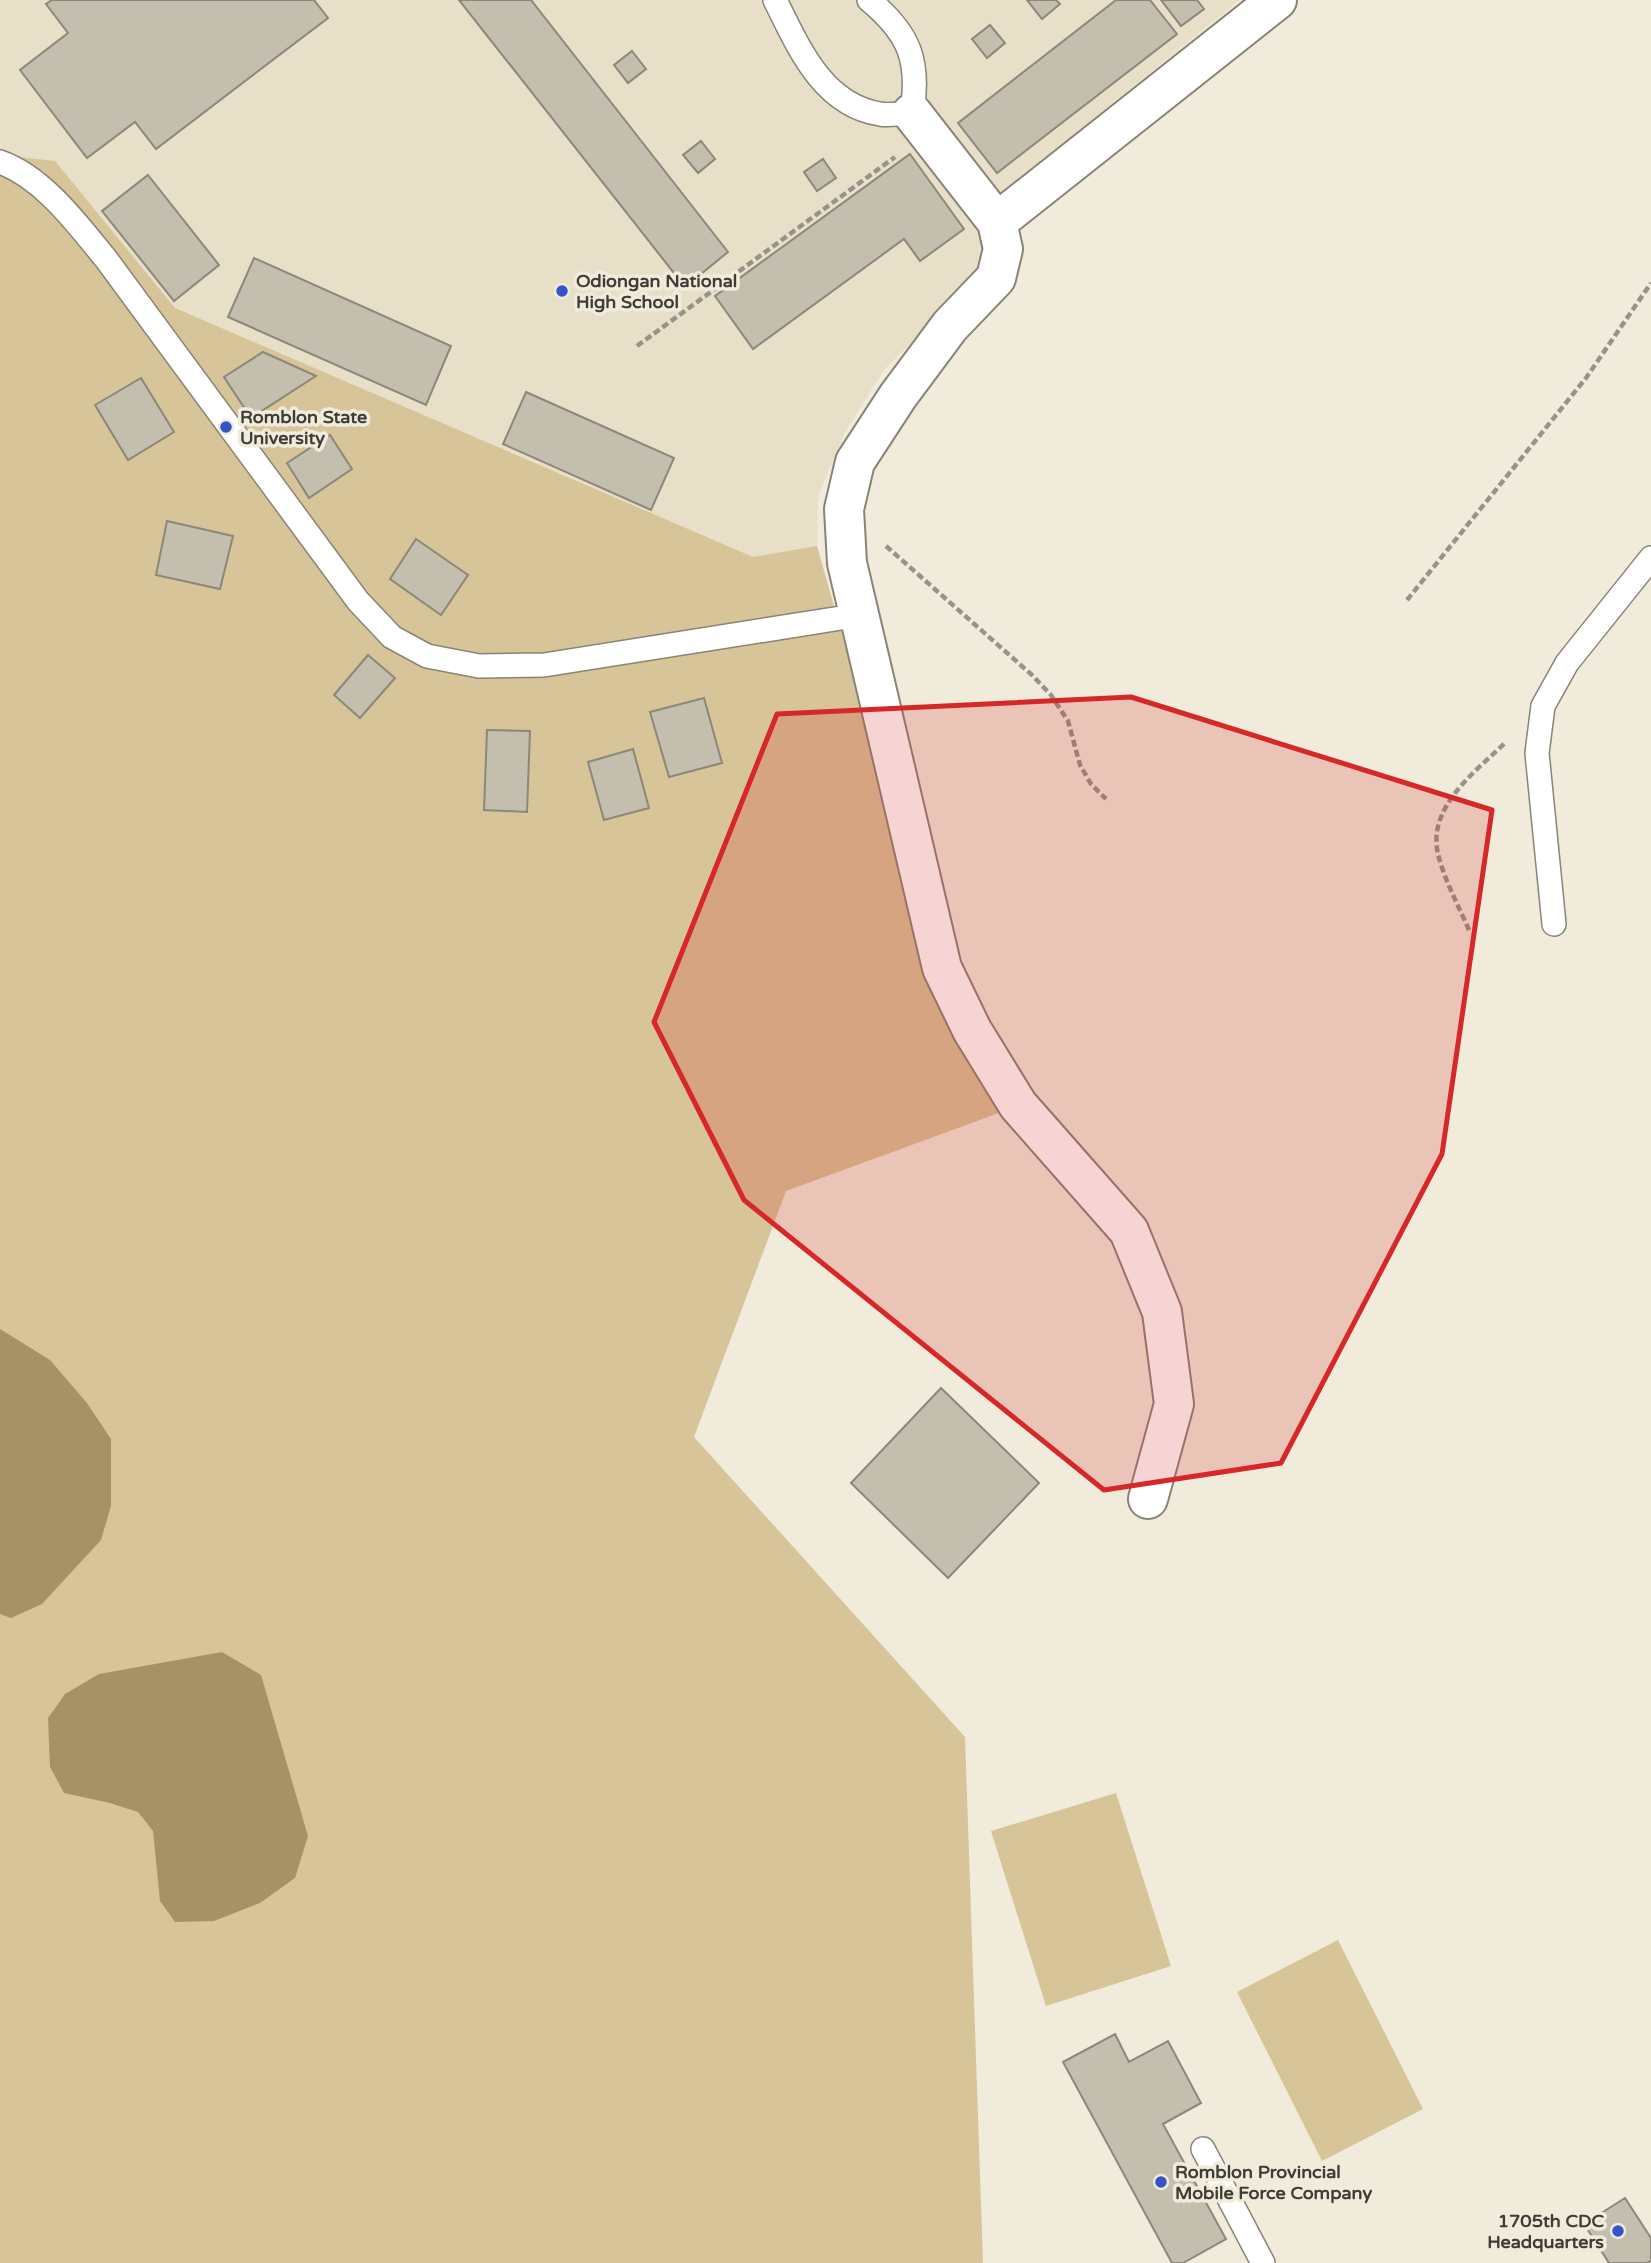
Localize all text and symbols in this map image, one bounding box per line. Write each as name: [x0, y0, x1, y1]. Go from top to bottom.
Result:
place label: Odiongan National High School: [576, 270, 737, 313]
marker: Odiongan National High School: [554, 283, 570, 299]
place label: Romblon State University: [240, 406, 367, 449]
marker: Romblon State University: [218, 419, 234, 435]
place label: Romblon Provincial Mobile Force Company: [1175, 2161, 1372, 2204]
marker: Romblon Provincial Mobile Force Company: [1153, 2174, 1169, 2190]
place label: 1705th CDC Headquarters: [1487, 2210, 1604, 2253]
marker: 1705th CDC Headquarters: [1610, 2223, 1626, 2239]

